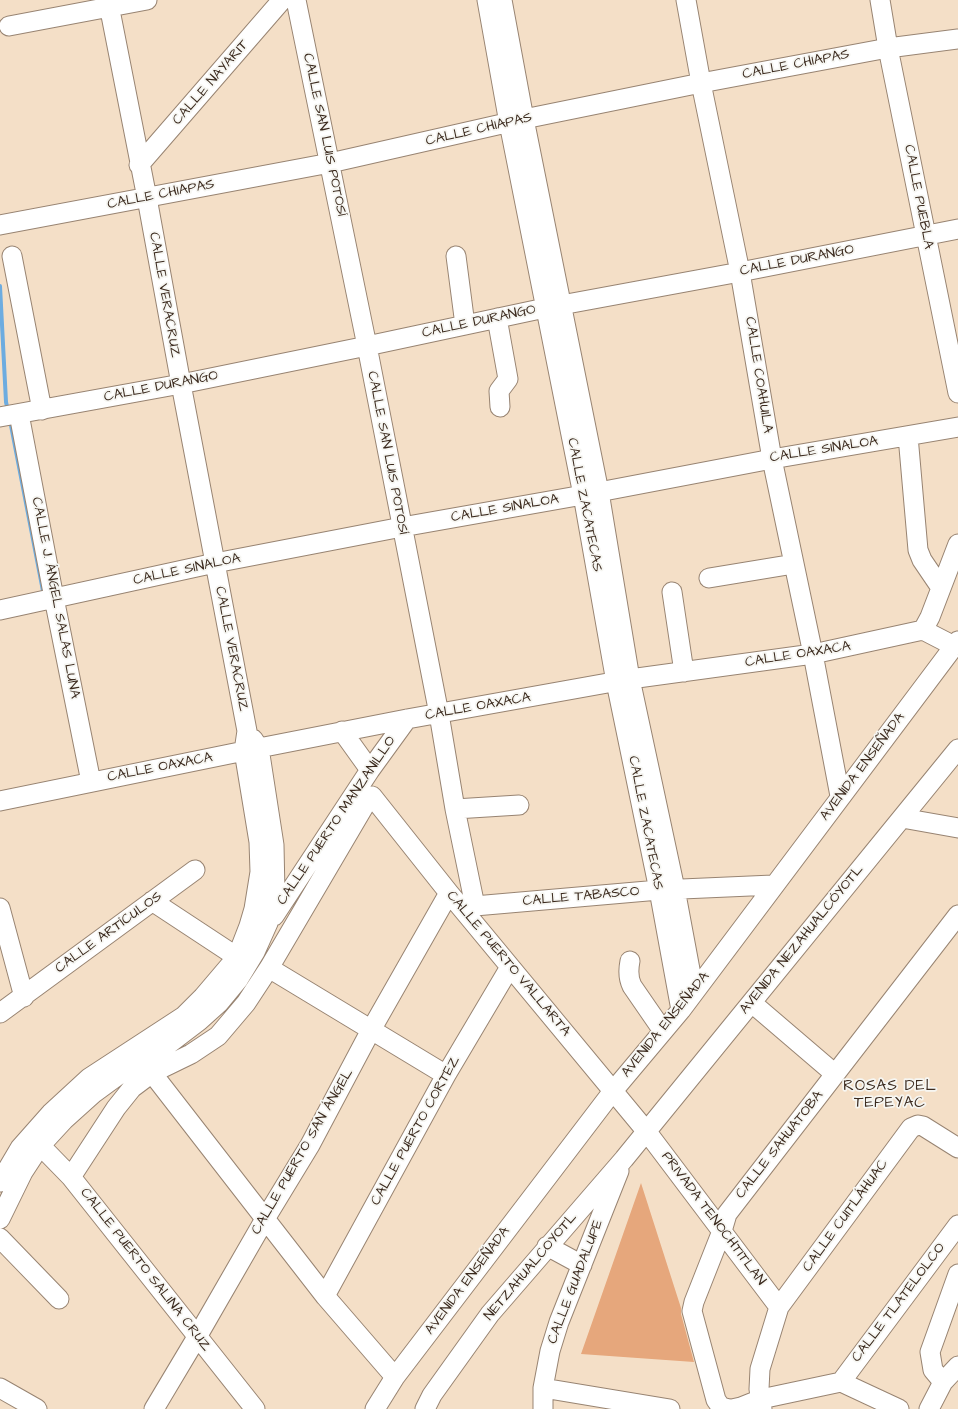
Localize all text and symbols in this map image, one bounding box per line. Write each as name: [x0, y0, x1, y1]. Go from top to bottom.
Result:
street label: CALLE NAYARIT: [170, 37, 252, 129]
street label: CALLE CHIAPAS: [741, 46, 851, 84]
street label: CALLE SAN LUIS POTOSÍ: [298, 52, 350, 218]
street label: CALLE CHIAPAS: [424, 110, 534, 150]
street label: CALLE PUEBLA: [900, 143, 936, 251]
street label: CALLE CHIAPAS: [106, 176, 216, 214]
street label: CALLE VERACRUZ: [145, 231, 183, 359]
street label: CALLE DURANGO: [739, 242, 855, 280]
street label: CALLE DURANGO: [421, 302, 537, 342]
street label: CALLE COAHUILA: [741, 316, 775, 434]
street label: CALLE DURANGO: [103, 368, 219, 406]
street label: CALLE SAN LUIS POTOSÍ: [363, 370, 411, 536]
street label: CALLE SINALOA: [769, 433, 879, 467]
street label: CALLE ZACATECAS: [563, 437, 605, 573]
street label: CALLE SINALOA: [450, 491, 560, 527]
street label: CALLE J. ÁNGEL SALAS LUNA: [27, 496, 83, 700]
street label: CALLE SINALOA: [132, 550, 242, 590]
street label: CALLE VERACRUZ: [211, 585, 251, 713]
street label: CALLE OAXACA: [744, 638, 852, 672]
street label: CALLE OAXACA: [424, 689, 532, 725]
street label: AVENIDA ENSEÑADA: [817, 710, 909, 824]
street label: CALLE PUERTO MANZANILLO: [274, 733, 400, 909]
street label: CALLE OAXACA: [106, 750, 214, 786]
street label: CALLE ZACATECAS: [624, 755, 666, 891]
street label: AVENIDA NEZAHUALCÓYOTL: [737, 862, 867, 1018]
street label: CALLE TABASCO: [522, 884, 640, 910]
street label: CALLE PUERTO VALLARTA: [442, 888, 574, 1040]
street label: CALLE ARTÍCULOS: [52, 889, 166, 977]
street label: AVENIDA ENSEÑADA: [618, 969, 714, 1081]
street label: CALLE PUERTO CORTEZ: [368, 1053, 464, 1209]
street label: CALLE PUERTO SAN ÁNGEL: [249, 1066, 357, 1238]
district label: ROSAS DEL TEPEYAC: [843, 1078, 937, 1113]
street label: CALLE SAHUATOBA: [733, 1088, 827, 1202]
street label: PRIVADA TENOCHTITLAN: [657, 1149, 769, 1289]
street label: CALLE CUITLÁHUAC: [800, 1157, 892, 1275]
street label: CALLE PUERTO SALINA CRUZ: [76, 1185, 214, 1355]
street label: NETZAHUALCOYOTL: [481, 1210, 581, 1324]
street label: CALLE GUADALUPE: [545, 1218, 607, 1346]
street label: AVENIDA ENSEÑADA: [422, 1224, 514, 1338]
street label: CALLE TLATELOLCO: [849, 1240, 949, 1366]

